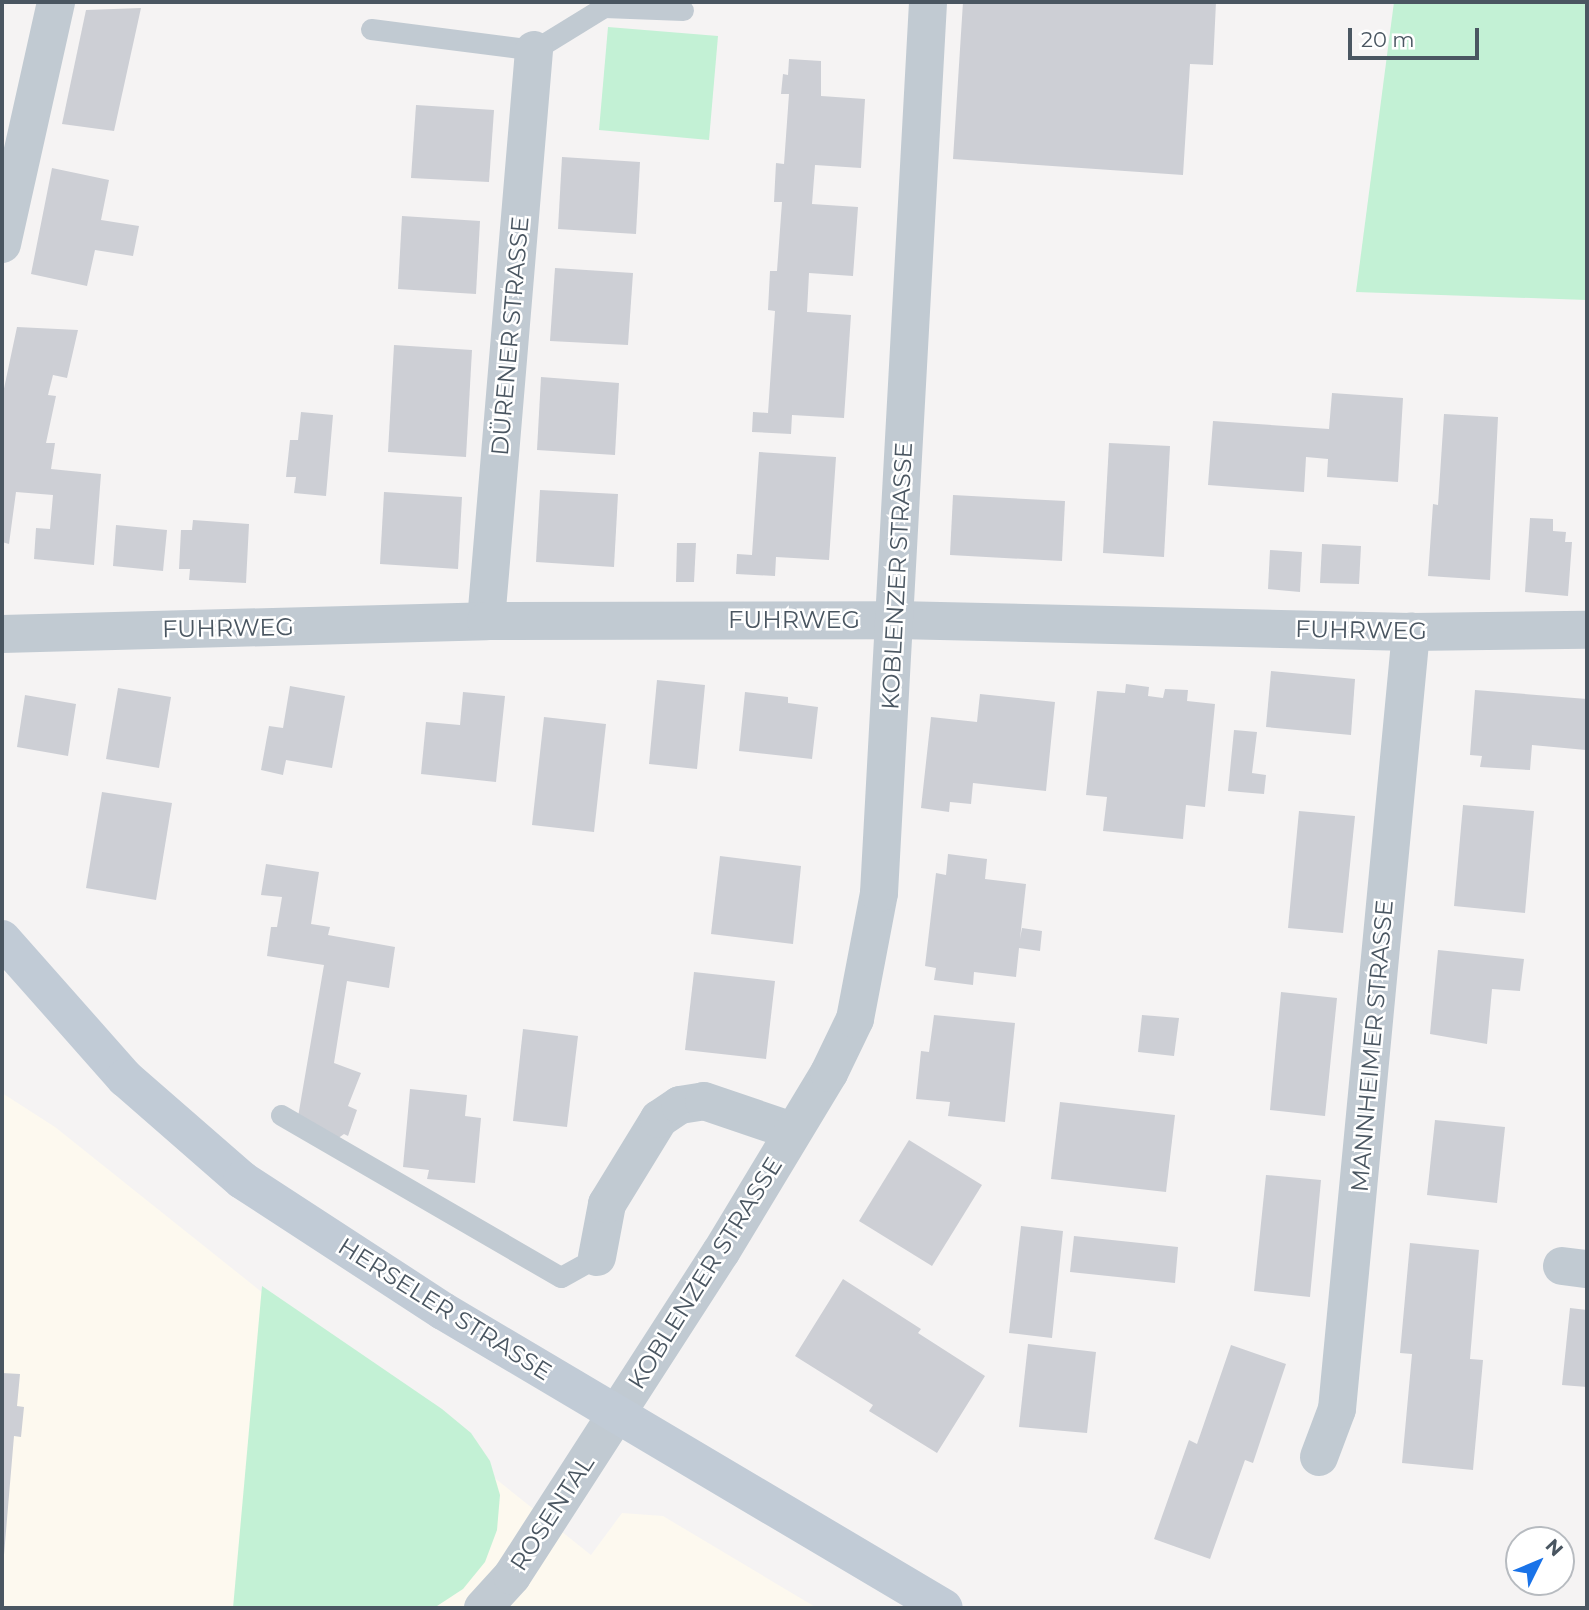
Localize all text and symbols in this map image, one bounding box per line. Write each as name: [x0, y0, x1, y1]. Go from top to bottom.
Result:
scale bar: [1351, 14, 1482, 58]
text: 20 m: [1361, 27, 1415, 52]
street label: DÜRENER STRASSE: [485, 215, 535, 457]
street label: KOBLENZER STRASSE: [876, 442, 918, 710]
street label: FUHRWEG: [728, 606, 860, 634]
street label: FUHRWEG: [162, 612, 294, 644]
street label: FUHRWEG: [1295, 614, 1427, 646]
street label: MANNHEIMER STRASSE: [1345, 899, 1399, 1193]
street label: KOBLENZER STRASSE: [622, 1152, 788, 1394]
street label: HERSELER STRASSE: [333, 1232, 557, 1386]
street label: ROSENTAL: [504, 1450, 600, 1576]
north arrow: [1505, 1526, 1575, 1596]
text: N: [1541, 1534, 1568, 1561]

